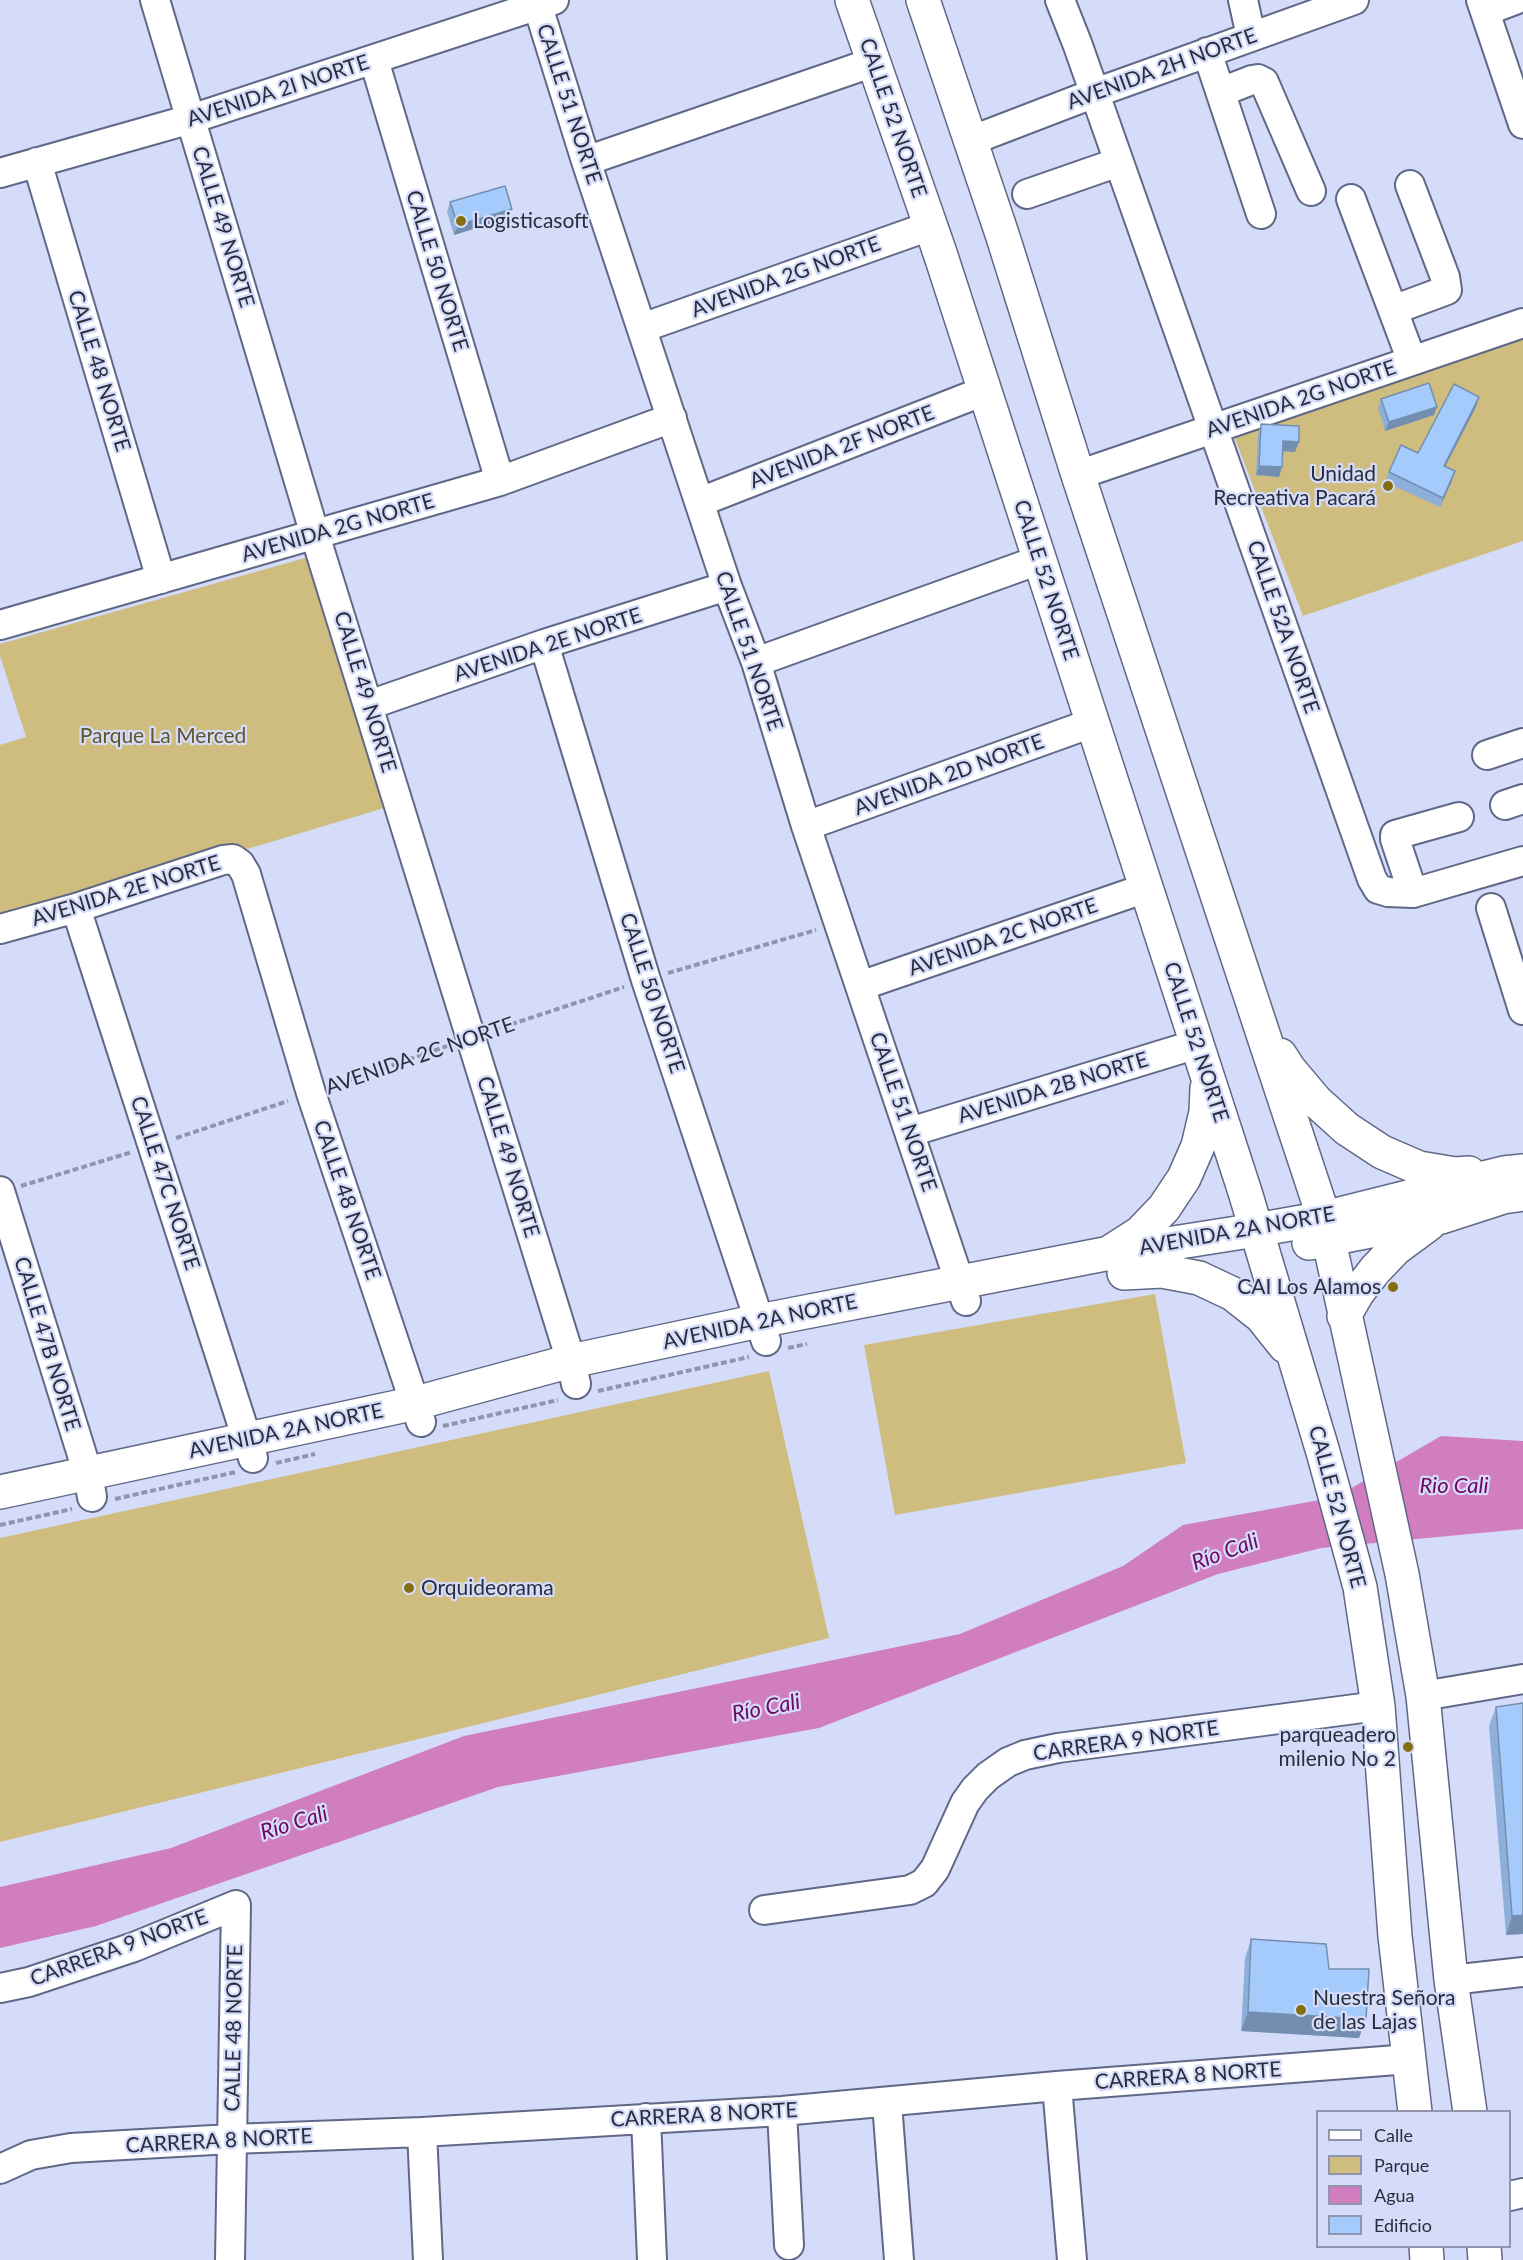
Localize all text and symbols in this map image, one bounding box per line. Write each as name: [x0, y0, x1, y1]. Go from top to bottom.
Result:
street label: CALLE 51 NORTE: [531, 21, 607, 187]
street label: AVENIDA 2H NORTE: [1064, 23, 1260, 115]
street label: CALLE 52 NORTE: [854, 35, 932, 201]
street label: AVENIDA 2I NORTE: [184, 50, 372, 132]
street label: CALLE 49 NORTE: [187, 143, 259, 311]
street label: CALLE 50 NORTE: [401, 187, 473, 355]
place label: Logisticasoft: [473, 208, 588, 234]
marker: Logisticasoft: [454, 214, 468, 228]
street label: AVENIDA 2G NORTE: [688, 231, 884, 323]
street label: CALLE 48 NORTE: [63, 287, 135, 455]
street label: AVENIDA 2G NORTE: [1203, 355, 1399, 443]
street label: AVENIDA 2F NORTE: [746, 400, 938, 494]
place label: Unidad Recreativa Pacará: [1213, 461, 1376, 511]
marker: Unidad Recreativa Pacará: [1381, 479, 1395, 493]
street label: AVENIDA 2G NORTE: [239, 488, 437, 568]
street label: CALLE 52 NORTE: [1008, 497, 1084, 663]
street label: CALLE 52A NORTE: [1242, 537, 1324, 717]
street label: CALLE 51 NORTE: [710, 568, 788, 734]
street label: AVENIDA 2E NORTE: [451, 603, 645, 687]
street label: CALLE 49 NORTE: [329, 608, 401, 776]
park label: Parque La Merced: [80, 723, 246, 749]
street label: AVENIDA 2D NORTE: [851, 729, 1047, 821]
street label: AVENIDA 2E NORTE: [28, 850, 224, 932]
street label: AVENIDA 2C NORTE: [905, 893, 1101, 981]
street label: CALLE 50 NORTE: [614, 910, 690, 1076]
street label: CALLE 52 NORTE: [1158, 959, 1234, 1125]
street label: AVENIDA 2C NORTE: [322, 1012, 518, 1100]
street label: CALLE 51 NORTE: [864, 1029, 942, 1195]
street label: AVENIDA 2B NORTE: [955, 1047, 1151, 1129]
street label: CALLE 49 NORTE: [472, 1073, 544, 1241]
street label: CALLE 47C NORTE: [125, 1093, 205, 1273]
street label: CALLE 48 NORTE: [308, 1117, 386, 1283]
street label: AVENIDA 2A NORTE: [1137, 1201, 1337, 1261]
street label: CALLE 47B NORTE: [9, 1254, 85, 1434]
place label: CAI Los Alamos: [1237, 1274, 1381, 1300]
marker: CAI Los Alamos: [1386, 1280, 1400, 1294]
street label: AVENIDA 2A NORTE: [660, 1289, 860, 1355]
street label: AVENIDA 2A NORTE: [186, 1398, 386, 1464]
street label: CALLE 52 NORTE: [1303, 1423, 1371, 1591]
water label: Rio Cali: [1419, 1473, 1489, 1499]
water label: Río Cali: [1188, 1528, 1262, 1576]
place label: Orquideorama: [421, 1575, 554, 1601]
marker: Orquideorama: [402, 1581, 416, 1595]
water label: Río Cali: [730, 1688, 802, 1728]
street label: CARRERA 9 NORTE: [1032, 1716, 1220, 1766]
place label: parqueadero milenio No 2: [1278, 1722, 1396, 1772]
marker: parqueadero milenio No 2: [1401, 1740, 1415, 1754]
water label: Río Cali: [257, 1800, 331, 1846]
street label: CARRERA 9 NORTE: [27, 1904, 211, 1992]
street label: CALLE 48 NORTE: [220, 1944, 248, 2112]
place label: Nuestra Señora de las Lajas: [1313, 1985, 1456, 2035]
marker: Nuestra Señora de las Lajas: [1294, 2003, 1308, 2017]
street label: CARRERA 8 NORTE: [1094, 2057, 1282, 2095]
street label: CARRERA 8 NORTE: [610, 2098, 798, 2132]
legend: [1316, 2110, 1511, 2248]
street label: CARRERA 8 NORTE: [125, 2124, 313, 2158]
text: Calle: [1374, 2124, 1413, 2146]
text: Parque: [1374, 2154, 1429, 2176]
text: Agua: [1374, 2184, 1415, 2206]
text: Edificio: [1374, 2214, 1432, 2236]

